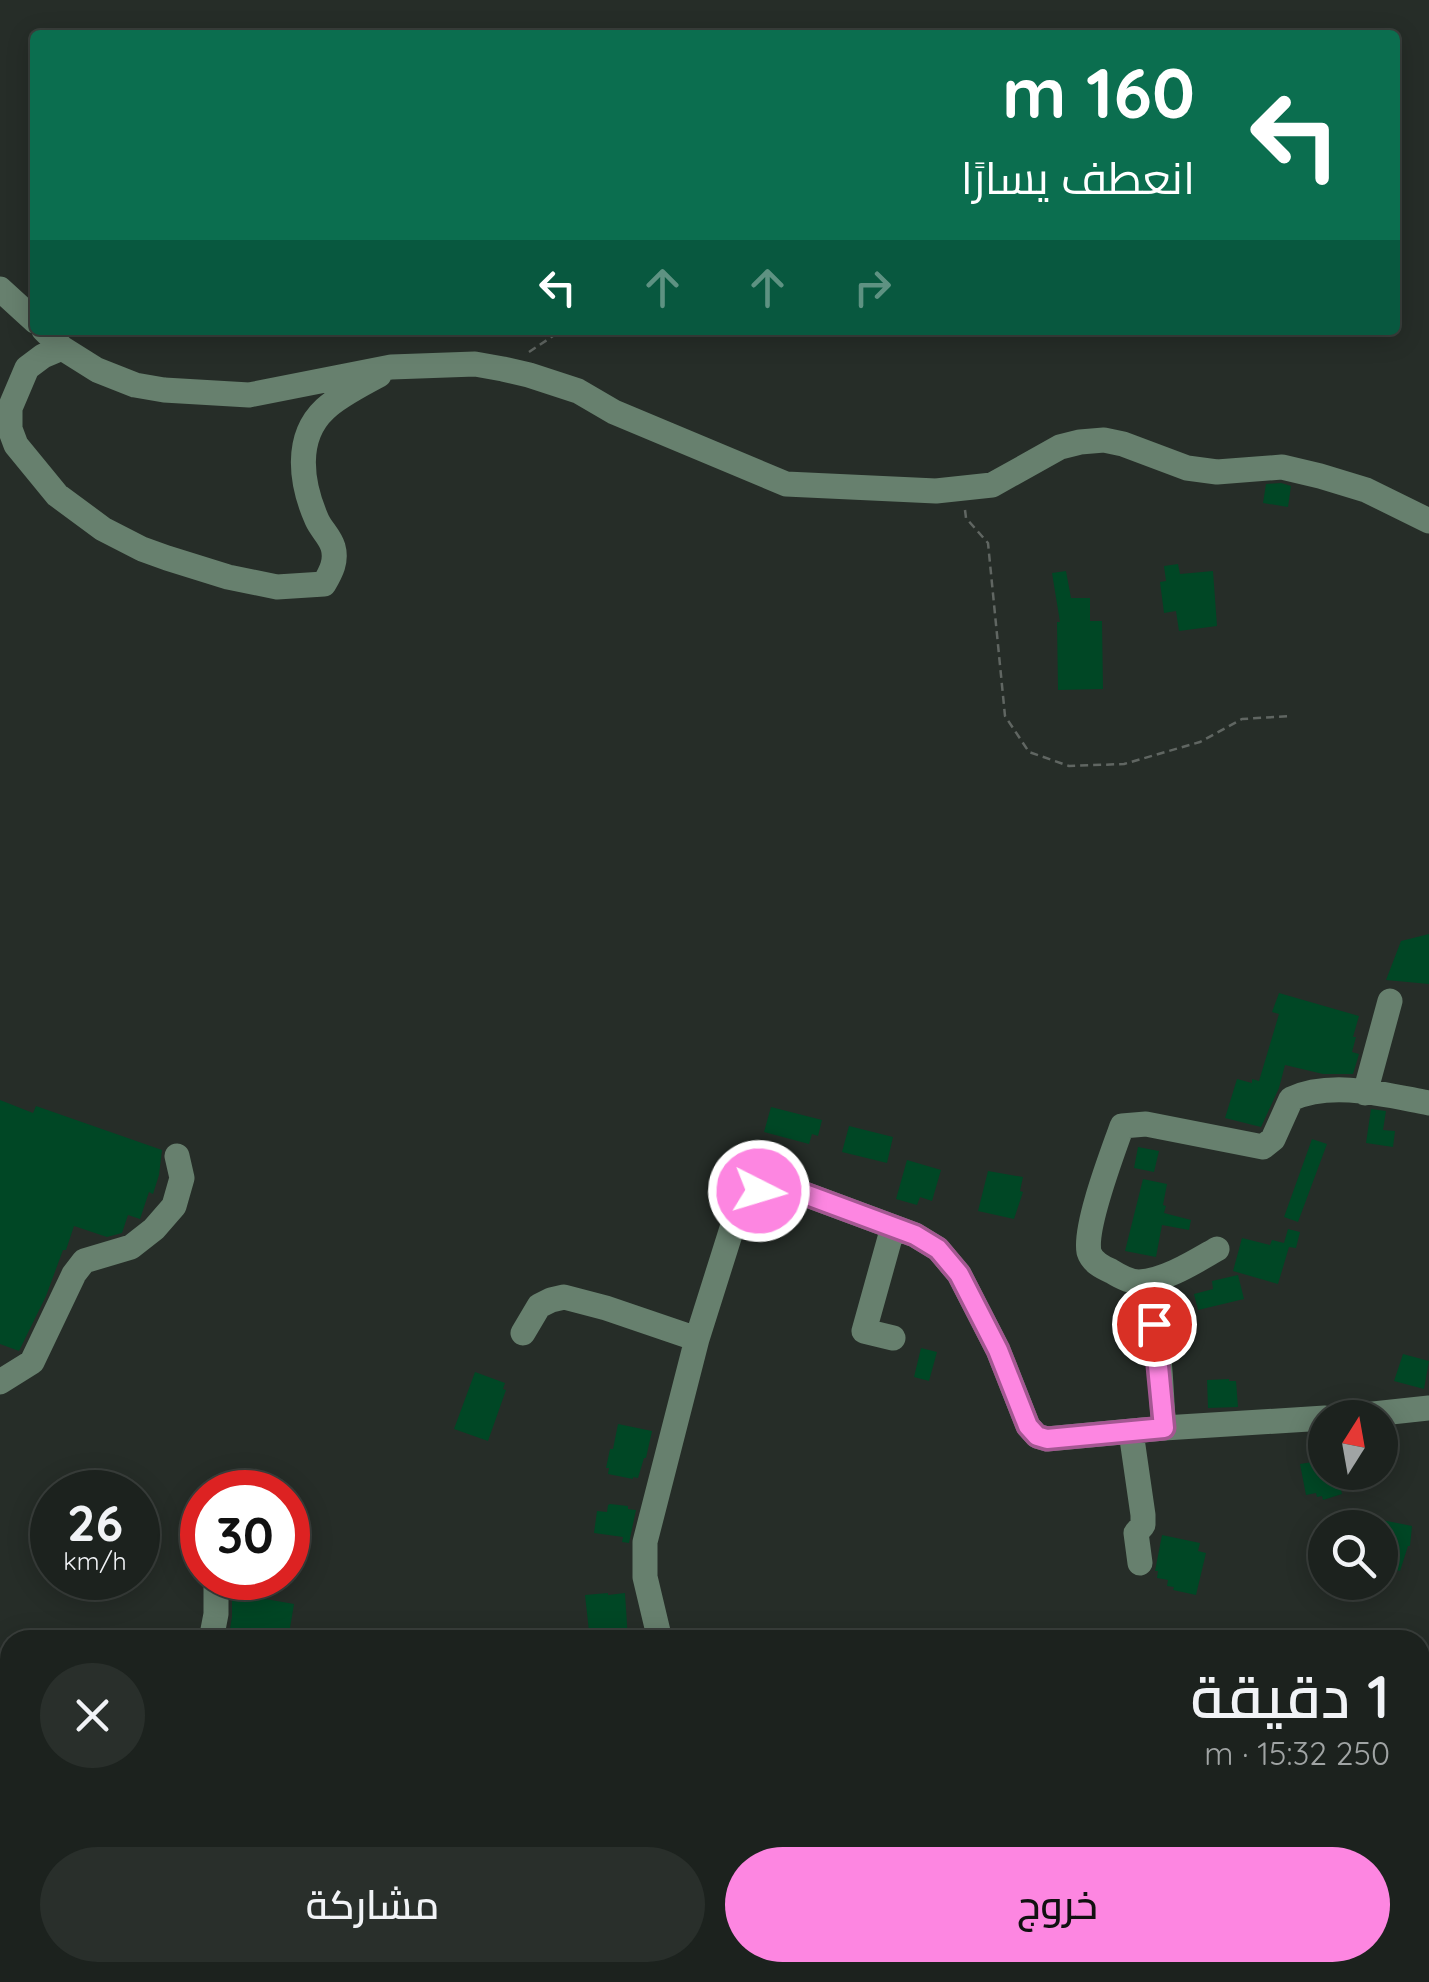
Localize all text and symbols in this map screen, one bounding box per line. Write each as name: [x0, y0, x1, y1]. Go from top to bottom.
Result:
text: 160 m: [1002, 48, 1195, 136]
icon: left: [1230, 70, 1360, 200]
text: انعطف يسارًا: [961, 149, 1195, 205]
icon: left: [530, 260, 585, 315]
icon: ahead: [635, 260, 690, 315]
icon: ahead: [740, 260, 795, 315]
icon: right: [845, 260, 900, 315]
position arrow: [707, 1139, 811, 1243]
pin: [1112, 1282, 1197, 1367]
icon: arrive: [1127, 1297, 1182, 1352]
north arrow: [1308, 1400, 1398, 1490]
map controls: [1308, 1400, 1398, 1600]
speed limit sign: 30: [180, 1470, 310, 1600]
text: 26: [67, 1491, 123, 1554]
button: search: [1308, 1510, 1398, 1600]
text: km/h: [63, 1545, 127, 1576]
text: 1 دقيقة: [1191, 1658, 1390, 1733]
button: close: [40, 1663, 145, 1768]
text: 250 m · 15:32: [1204, 1733, 1390, 1773]
button: مشاركة: [40, 1847, 705, 1962]
button: خروج: [725, 1847, 1390, 1962]

